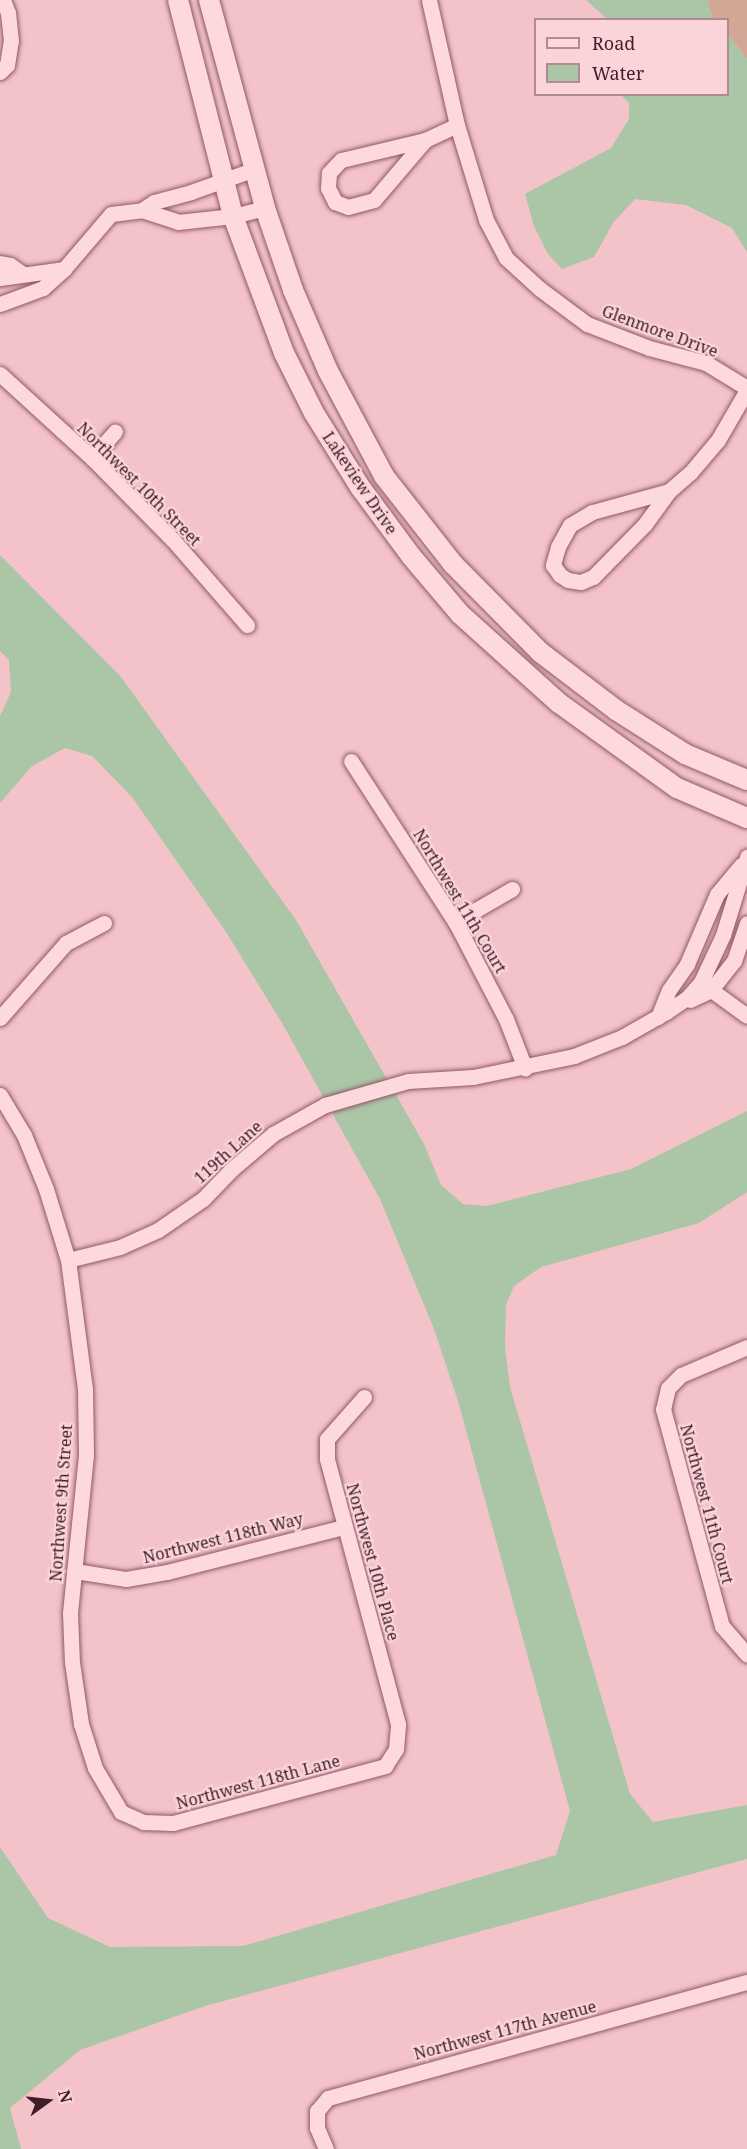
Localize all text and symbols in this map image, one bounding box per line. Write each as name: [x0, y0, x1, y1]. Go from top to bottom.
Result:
legend: [534, 18, 729, 96]
text: Road: [592, 31, 635, 55]
text: Water: [592, 61, 644, 85]
street label: Glenmore Drive: [599, 301, 721, 361]
street label: Northwest 10th Street: [73, 418, 205, 550]
street label: Lakeview Drive: [319, 428, 401, 538]
street label: Northwest 11th Court: [409, 826, 511, 976]
street label: 119th Lane: [190, 1117, 266, 1187]
street label: Northwest 11th Court: [676, 1422, 738, 1586]
street label: Northwest 9th Street: [46, 1424, 76, 1582]
street label: Northwest 10th Place: [343, 1481, 403, 1643]
street label: Northwest 118th Way: [141, 1509, 305, 1567]
street label: Northwest 118th Lane: [174, 1751, 342, 1813]
street label: Northwest 117th Avenue: [412, 1996, 598, 2064]
north arrow: [18, 2071, 78, 2131]
text: N: [53, 2087, 78, 2105]

